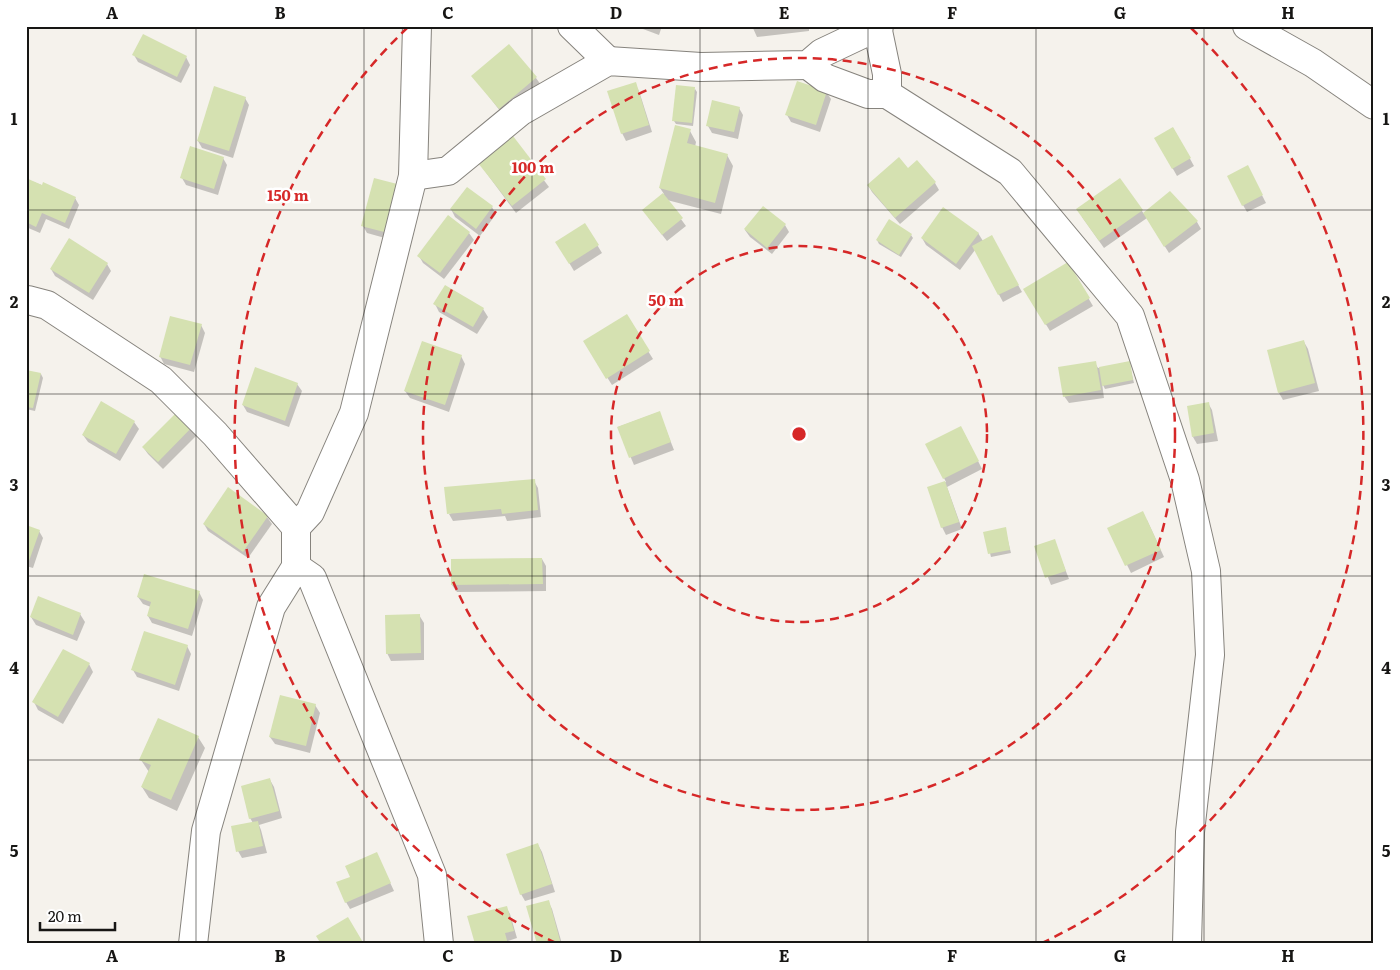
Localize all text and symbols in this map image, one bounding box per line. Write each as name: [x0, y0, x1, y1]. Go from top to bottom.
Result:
text: A: [106, 0, 118, 24]
text: B: [274, 0, 286, 24]
text: C: [442, 0, 454, 24]
text: D: [610, 0, 622, 24]
text: E: [779, 0, 790, 24]
text: F: [947, 0, 957, 24]
text: G: [1114, 0, 1126, 24]
text: H: [1281, 0, 1295, 24]
text: 1: [11, 106, 18, 130]
text: 1: [1383, 106, 1390, 130]
text: 100 m: [512, 155, 554, 178]
text: 150 m: [267, 183, 309, 206]
text: 50 m: [648, 288, 684, 311]
text: 2: [10, 289, 19, 313]
text: 2: [1382, 289, 1391, 313]
centre of rings: [790, 425, 808, 443]
text: 3: [10, 472, 19, 496]
text: 3: [1382, 472, 1391, 496]
text: 4: [9, 655, 19, 679]
text: 4: [1381, 655, 1391, 679]
text: 5: [10, 838, 19, 862]
text: 5: [1382, 838, 1391, 862]
scale bar: [40, 900, 115, 932]
text: 20 m: [48, 904, 82, 927]
text: A: [106, 943, 118, 967]
text: B: [274, 943, 286, 967]
text: C: [442, 943, 454, 967]
text: D: [610, 943, 622, 967]
text: E: [779, 943, 790, 967]
text: F: [947, 943, 957, 967]
text: G: [1114, 943, 1126, 967]
text: H: [1281, 943, 1295, 967]

